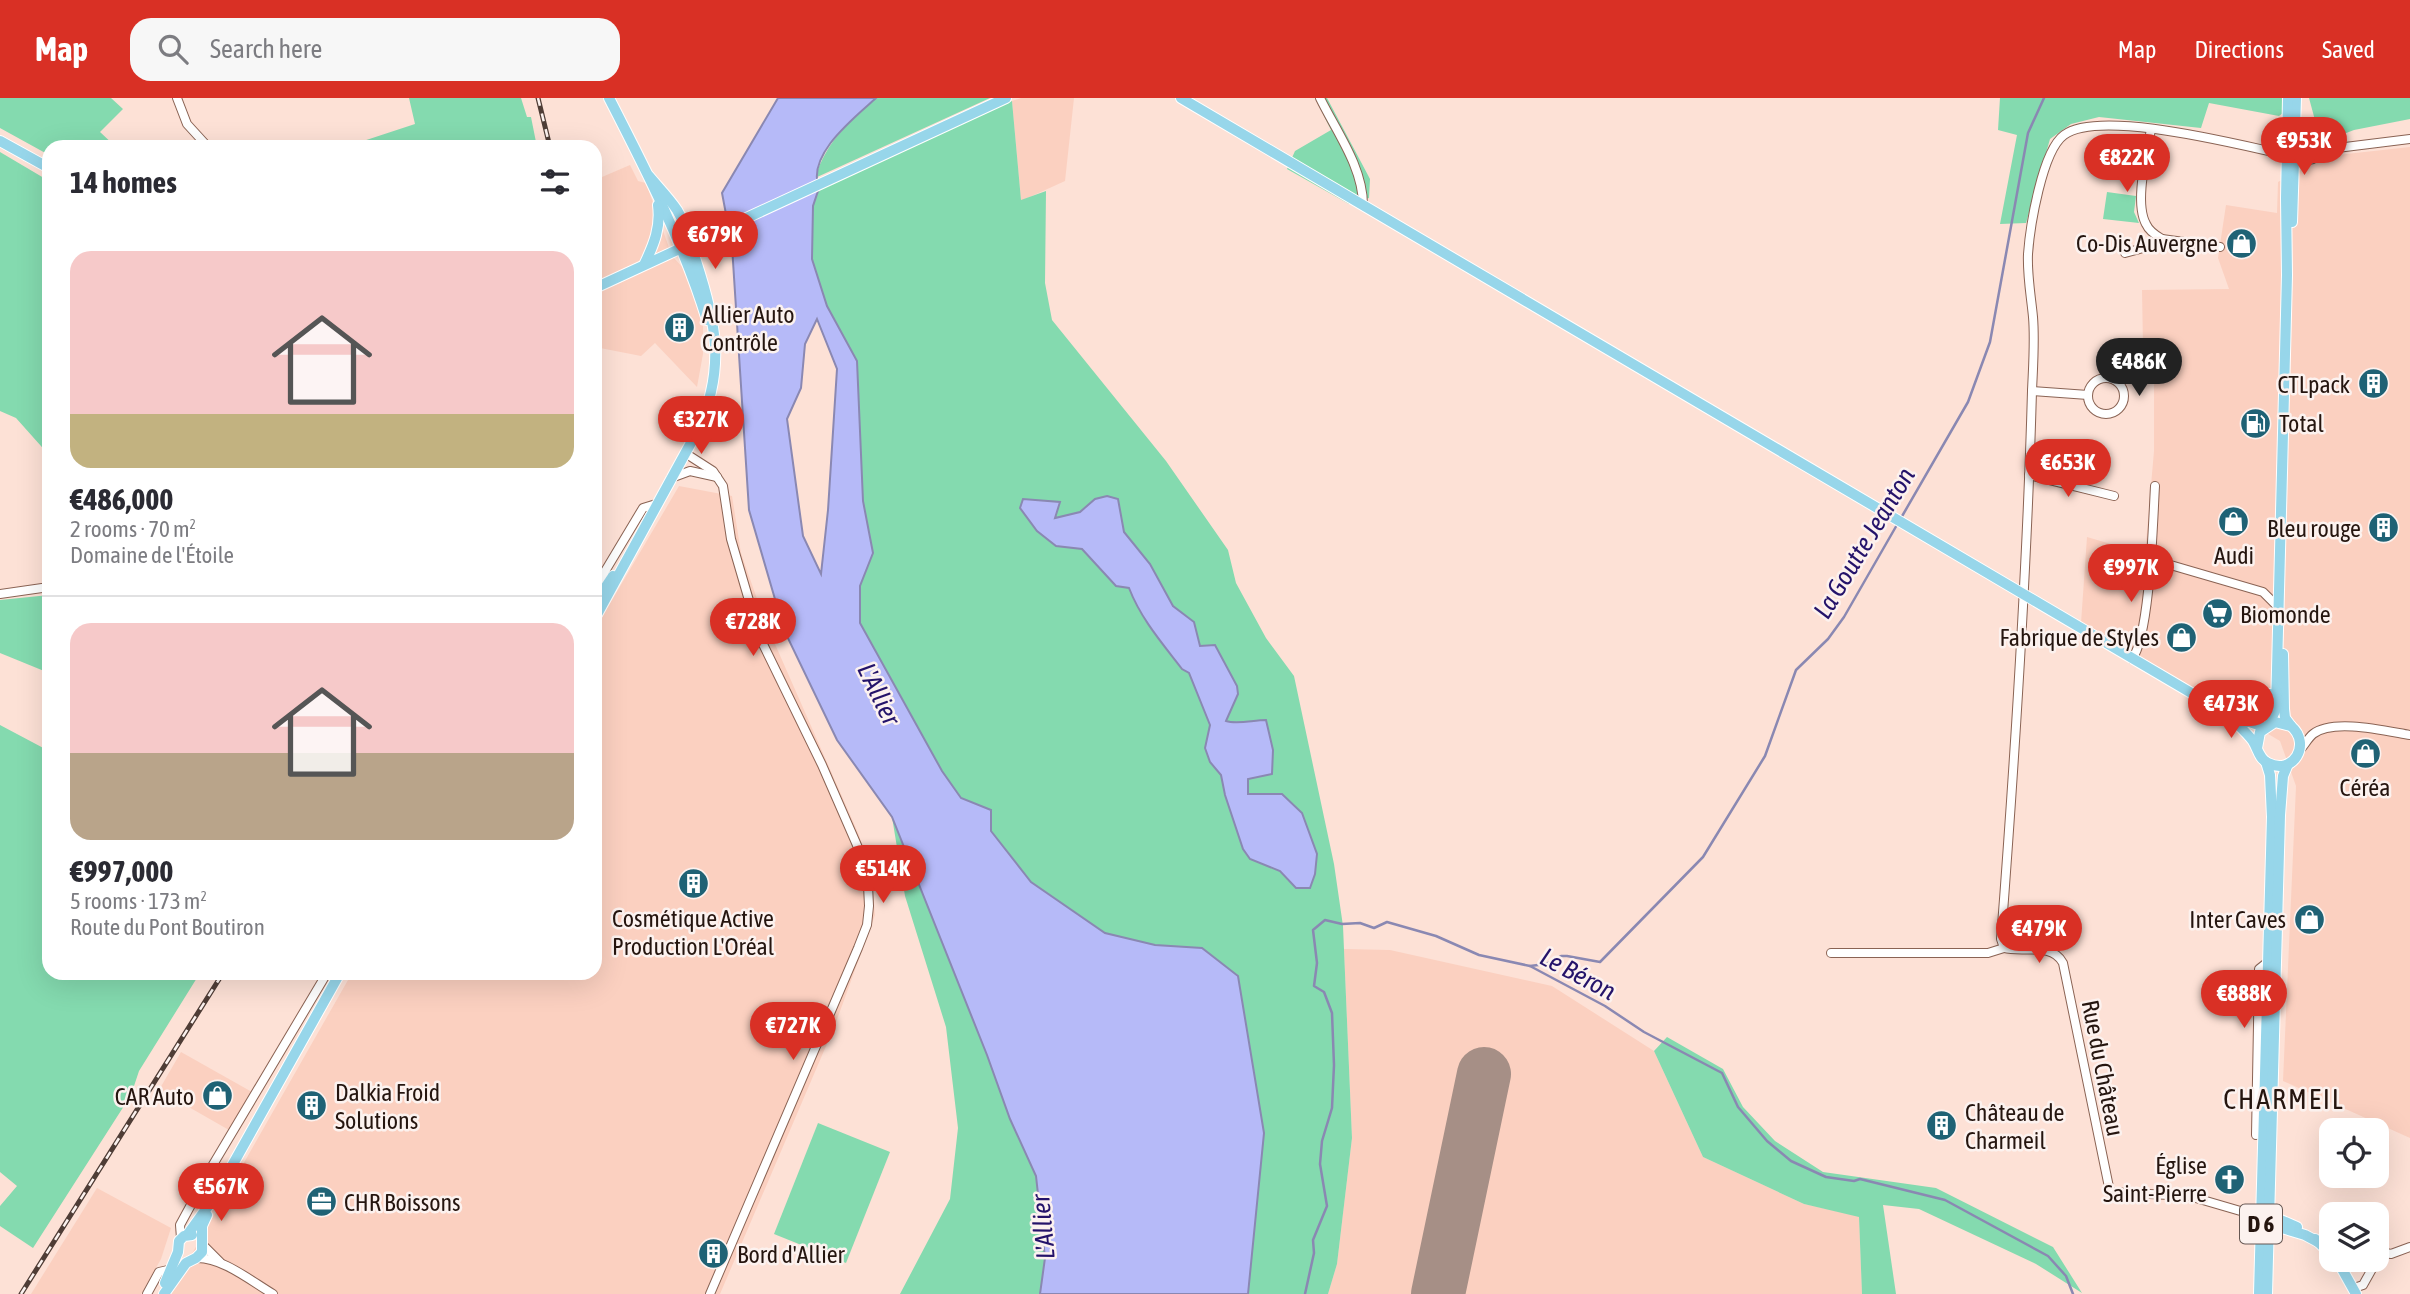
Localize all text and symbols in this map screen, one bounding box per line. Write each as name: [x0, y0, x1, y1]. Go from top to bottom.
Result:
search box: [130, 18, 620, 81]
text: Map: [35, 30, 88, 68]
icon: search: [154, 30, 192, 68]
text: Search here: [210, 34, 322, 64]
text: Map: [2118, 36, 2156, 63]
text: Directions: [2194, 36, 2284, 63]
text: Saved: [2322, 36, 2375, 63]
pin: €953K: [2255, 118, 2353, 177]
text: €953K: [2277, 127, 2331, 153]
pin: €822K: [2078, 134, 2176, 194]
text: €822K: [2100, 144, 2154, 170]
icon: filters: [536, 163, 574, 201]
text: 14 homes: [70, 165, 177, 199]
pin: €679K: [666, 212, 764, 271]
text: €679K: [688, 221, 742, 247]
shop icon: Co-Dis Auvergne: [2224, 226, 2258, 260]
place label: Co-Dis Auvergne: [2076, 230, 2218, 257]
icon: home: [259, 297, 385, 423]
place label: Allier Auto Contrôle: [702, 301, 795, 356]
building icon: Allier Auto Contrôle: [662, 311, 696, 345]
pin: €486K: [2090, 338, 2188, 398]
text: €486K: [2112, 348, 2166, 374]
building icon: CTLpack: [2356, 367, 2390, 401]
place label: CTLpack: [2277, 371, 2350, 398]
pin: €327K: [652, 396, 750, 456]
text: €327K: [674, 406, 728, 432]
fuel station icon: Total: [2239, 406, 2273, 440]
place label: Total: [2279, 410, 2324, 437]
pin: €653K: [2019, 440, 2117, 499]
text: €653K: [2041, 449, 2095, 475]
water label: La Goutte Jeanton: [1807, 462, 1921, 624]
text: €486,000: [70, 482, 173, 516]
shop icon: Audi: [2217, 504, 2251, 538]
building icon: Bleu rouge: [2367, 511, 2401, 545]
place label: Bleu rouge: [2267, 515, 2361, 542]
text: 2 rooms · 70 m²: [70, 516, 196, 542]
text: Domaine de l'Étoile: [70, 542, 234, 568]
place label: Audi: [2214, 542, 2254, 569]
pin: €997K: [2082, 545, 2180, 604]
text: €997K: [2104, 554, 2158, 580]
supermarket icon: Biomonde: [2200, 597, 2234, 631]
pin: €728K: [704, 598, 802, 658]
place label: Biomonde: [2240, 601, 2331, 628]
text: €728K: [726, 608, 780, 634]
shop icon: Fabrique de Styles: [2165, 620, 2199, 654]
place label: Fabrique de Styles: [2000, 624, 2159, 651]
water label: L'Allier: [851, 658, 907, 731]
icon: home: [259, 669, 385, 795]
pin: €473K: [2182, 680, 2280, 740]
text: €473K: [2204, 690, 2258, 716]
shop icon: Céréa: [2348, 736, 2382, 770]
place label: Céréa: [2340, 774, 2390, 801]
pin: €514K: [834, 846, 932, 905]
text: €997,000: [70, 854, 173, 888]
text: €514K: [856, 855, 910, 881]
building icon: Cosmétique Active Production L'Oréal: [676, 867, 710, 901]
text: 5 rooms · 173 m²: [70, 888, 207, 914]
shop icon: Inter Caves: [2292, 902, 2326, 936]
place label: Cosmétique Active Production L'Oréal: [612, 905, 775, 960]
pin: €479K: [1990, 906, 2088, 965]
place label: Inter Caves: [2189, 906, 2286, 933]
text: Route du Pont Boutiron: [70, 914, 265, 940]
text: €479K: [2012, 915, 2066, 941]
water label: Le Béron: [1535, 942, 1621, 1007]
pin: €888K: [2195, 970, 2293, 1030]
text: €888K: [2217, 980, 2271, 1006]
street label: Rue du Château: [2077, 998, 2129, 1138]
pin: €727K: [744, 1002, 842, 1062]
text: €727K: [766, 1012, 820, 1038]
shop icon: CAR Auto: [200, 1079, 234, 1113]
place label: Dalkia Froid Solutions: [335, 1079, 440, 1134]
place label: CAR Auto: [115, 1083, 194, 1110]
district label: CHARMEIL: [2223, 1083, 2345, 1115]
building icon: Dalkia Froid Solutions: [295, 1089, 329, 1123]
place label: Château de Charmeil: [1965, 1099, 2064, 1154]
building icon: Château de Charmeil: [1925, 1109, 1959, 1143]
map controls: [2319, 1118, 2389, 1272]
button: locate: [2319, 1118, 2389, 1188]
place label: Église Saint-Pierre: [2103, 1152, 2207, 1207]
church icon: Église Saint-Pierre: [2213, 1162, 2247, 1196]
pin: €567K: [172, 1164, 270, 1223]
text: €567K: [194, 1173, 248, 1199]
office icon: CHR Boissons: [304, 1185, 338, 1219]
place label: CHR Boissons: [344, 1189, 461, 1216]
water label: L'Allier: [1025, 1192, 1061, 1261]
button: layers: [2319, 1202, 2389, 1272]
road number: D 6: [2240, 1204, 2282, 1244]
building icon: Bord d'Allier: [697, 1237, 731, 1271]
place label: Bord d'Allier: [737, 1241, 846, 1268]

